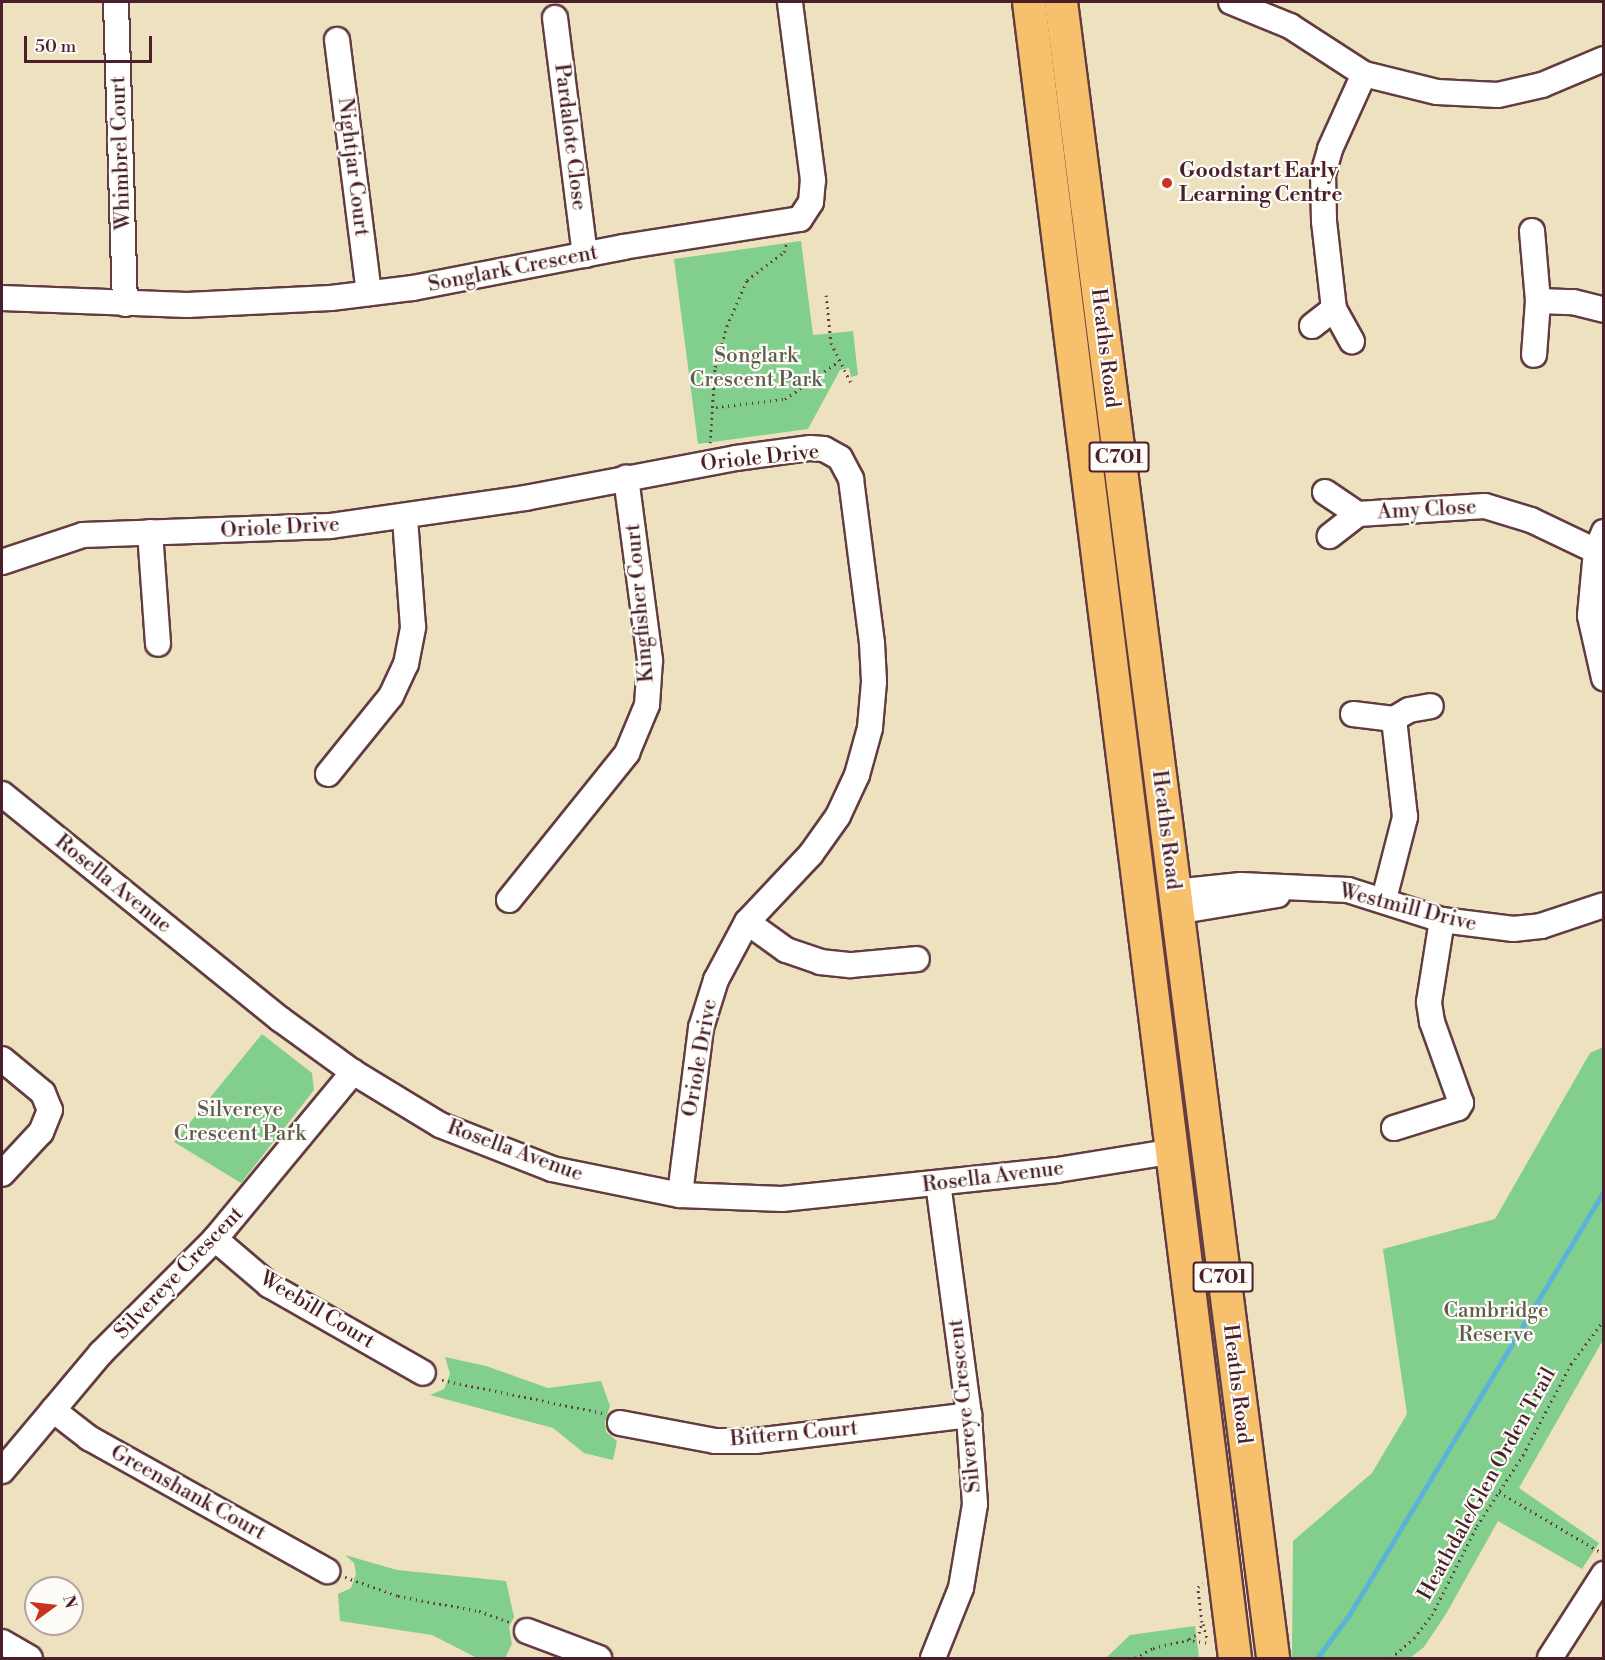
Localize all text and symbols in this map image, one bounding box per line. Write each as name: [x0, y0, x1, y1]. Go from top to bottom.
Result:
scale bar: [27, 24, 154, 62]
text: 50 m: [35, 35, 76, 58]
street label: Pardalote Close: [548, 62, 592, 212]
street label: Whimbrel Court: [106, 76, 136, 230]
street label: Nightjar Court: [332, 96, 374, 238]
place label: Goodstart Early Learning Centre: [1179, 158, 1343, 208]
marker: Goodstart Early Learning Centre: [1160, 176, 1174, 190]
street label: Songlark Crescent: [426, 240, 600, 298]
street label: Heaths Road: [1085, 287, 1125, 409]
park label: Songlark Crescent Park: [690, 343, 822, 393]
street label: Oriole Drive: [699, 439, 821, 477]
road number: C701: [1088, 440, 1150, 474]
street label: Amy Close: [1377, 495, 1477, 525]
street label: Oriole Drive: [220, 512, 340, 544]
street label: Kingfisher Court: [620, 522, 660, 684]
street label: Heaths Road: [1146, 769, 1186, 891]
street label: Rosella Avenue: [50, 829, 176, 939]
street label: Westmill Drive: [1337, 879, 1479, 937]
street label: Oriole Drive: [677, 997, 723, 1119]
park label: Silvereye Crescent Park: [174, 1097, 306, 1147]
street label: Rosella Avenue: [444, 1115, 586, 1187]
street label: Rosella Avenue: [921, 1156, 1065, 1198]
street label: Silvereye Crescent: [109, 1201, 249, 1345]
road number: C701: [1192, 1260, 1254, 1294]
street label: Weebill Court: [255, 1266, 379, 1354]
park label: Cambridge Reserve: [1444, 1298, 1548, 1348]
street label: Silvereye Crescent: [943, 1318, 987, 1494]
street label: Heaths Road: [1217, 1323, 1257, 1445]
street label: Heathdale/Glen Orden Trail: [1412, 1363, 1562, 1605]
street label: Bittern Court: [729, 1416, 859, 1452]
street label: Greenshank Court: [106, 1440, 270, 1546]
north arrow: [24, 1576, 84, 1636]
text: N: [58, 1593, 81, 1611]

